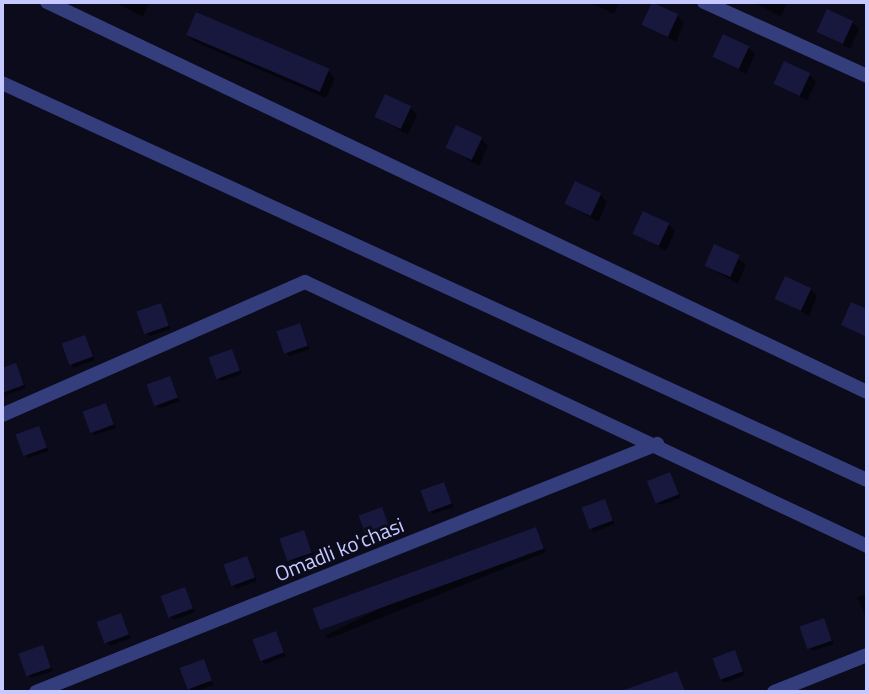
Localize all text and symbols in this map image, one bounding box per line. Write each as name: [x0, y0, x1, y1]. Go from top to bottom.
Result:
street label: Omadli ko'chasi: [271, 512, 407, 586]

